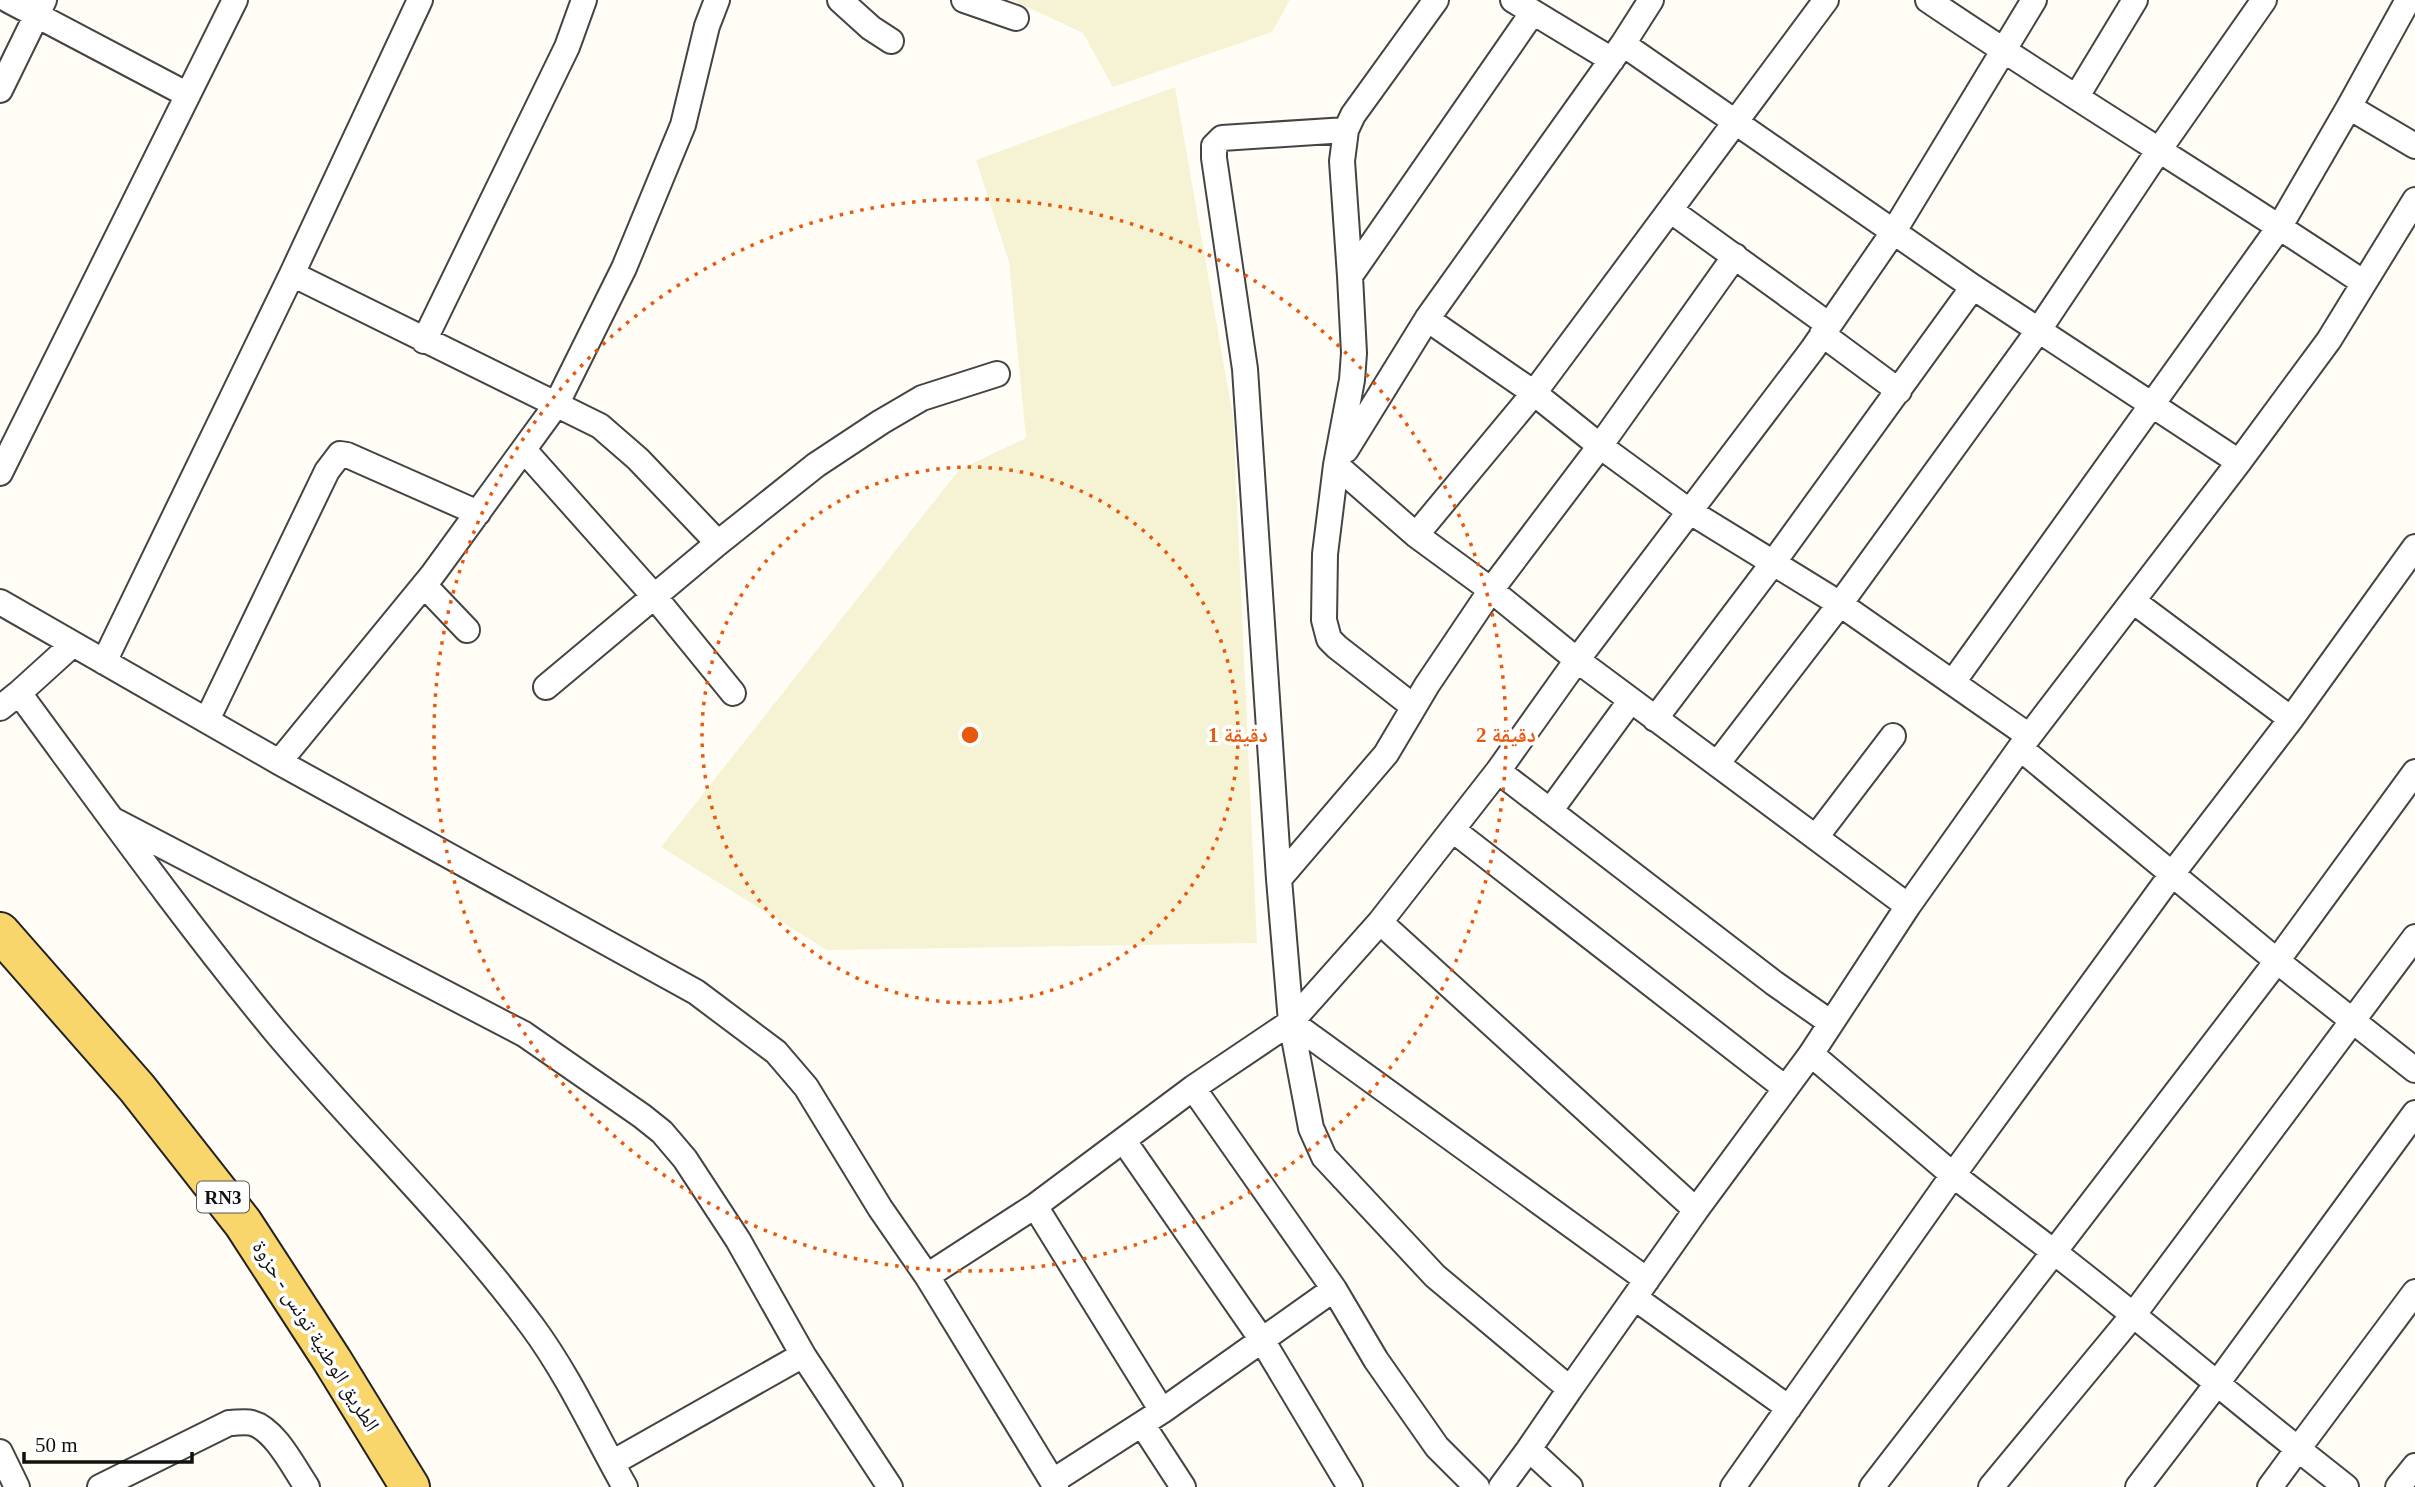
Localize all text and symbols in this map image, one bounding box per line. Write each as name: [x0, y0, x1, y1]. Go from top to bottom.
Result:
centre of rings: [958, 723, 982, 747]
text: 1 دقيقة: [1208, 723, 1268, 747]
text: 2 دقيقة: [1476, 723, 1536, 747]
road number: RN3: [197, 1182, 249, 1212]
street label: الطريق الوطنية تونس - حزوة: [247, 1236, 385, 1436]
scale bar: [24, 1420, 192, 1464]
text: 50 m: [35, 1433, 78, 1457]

